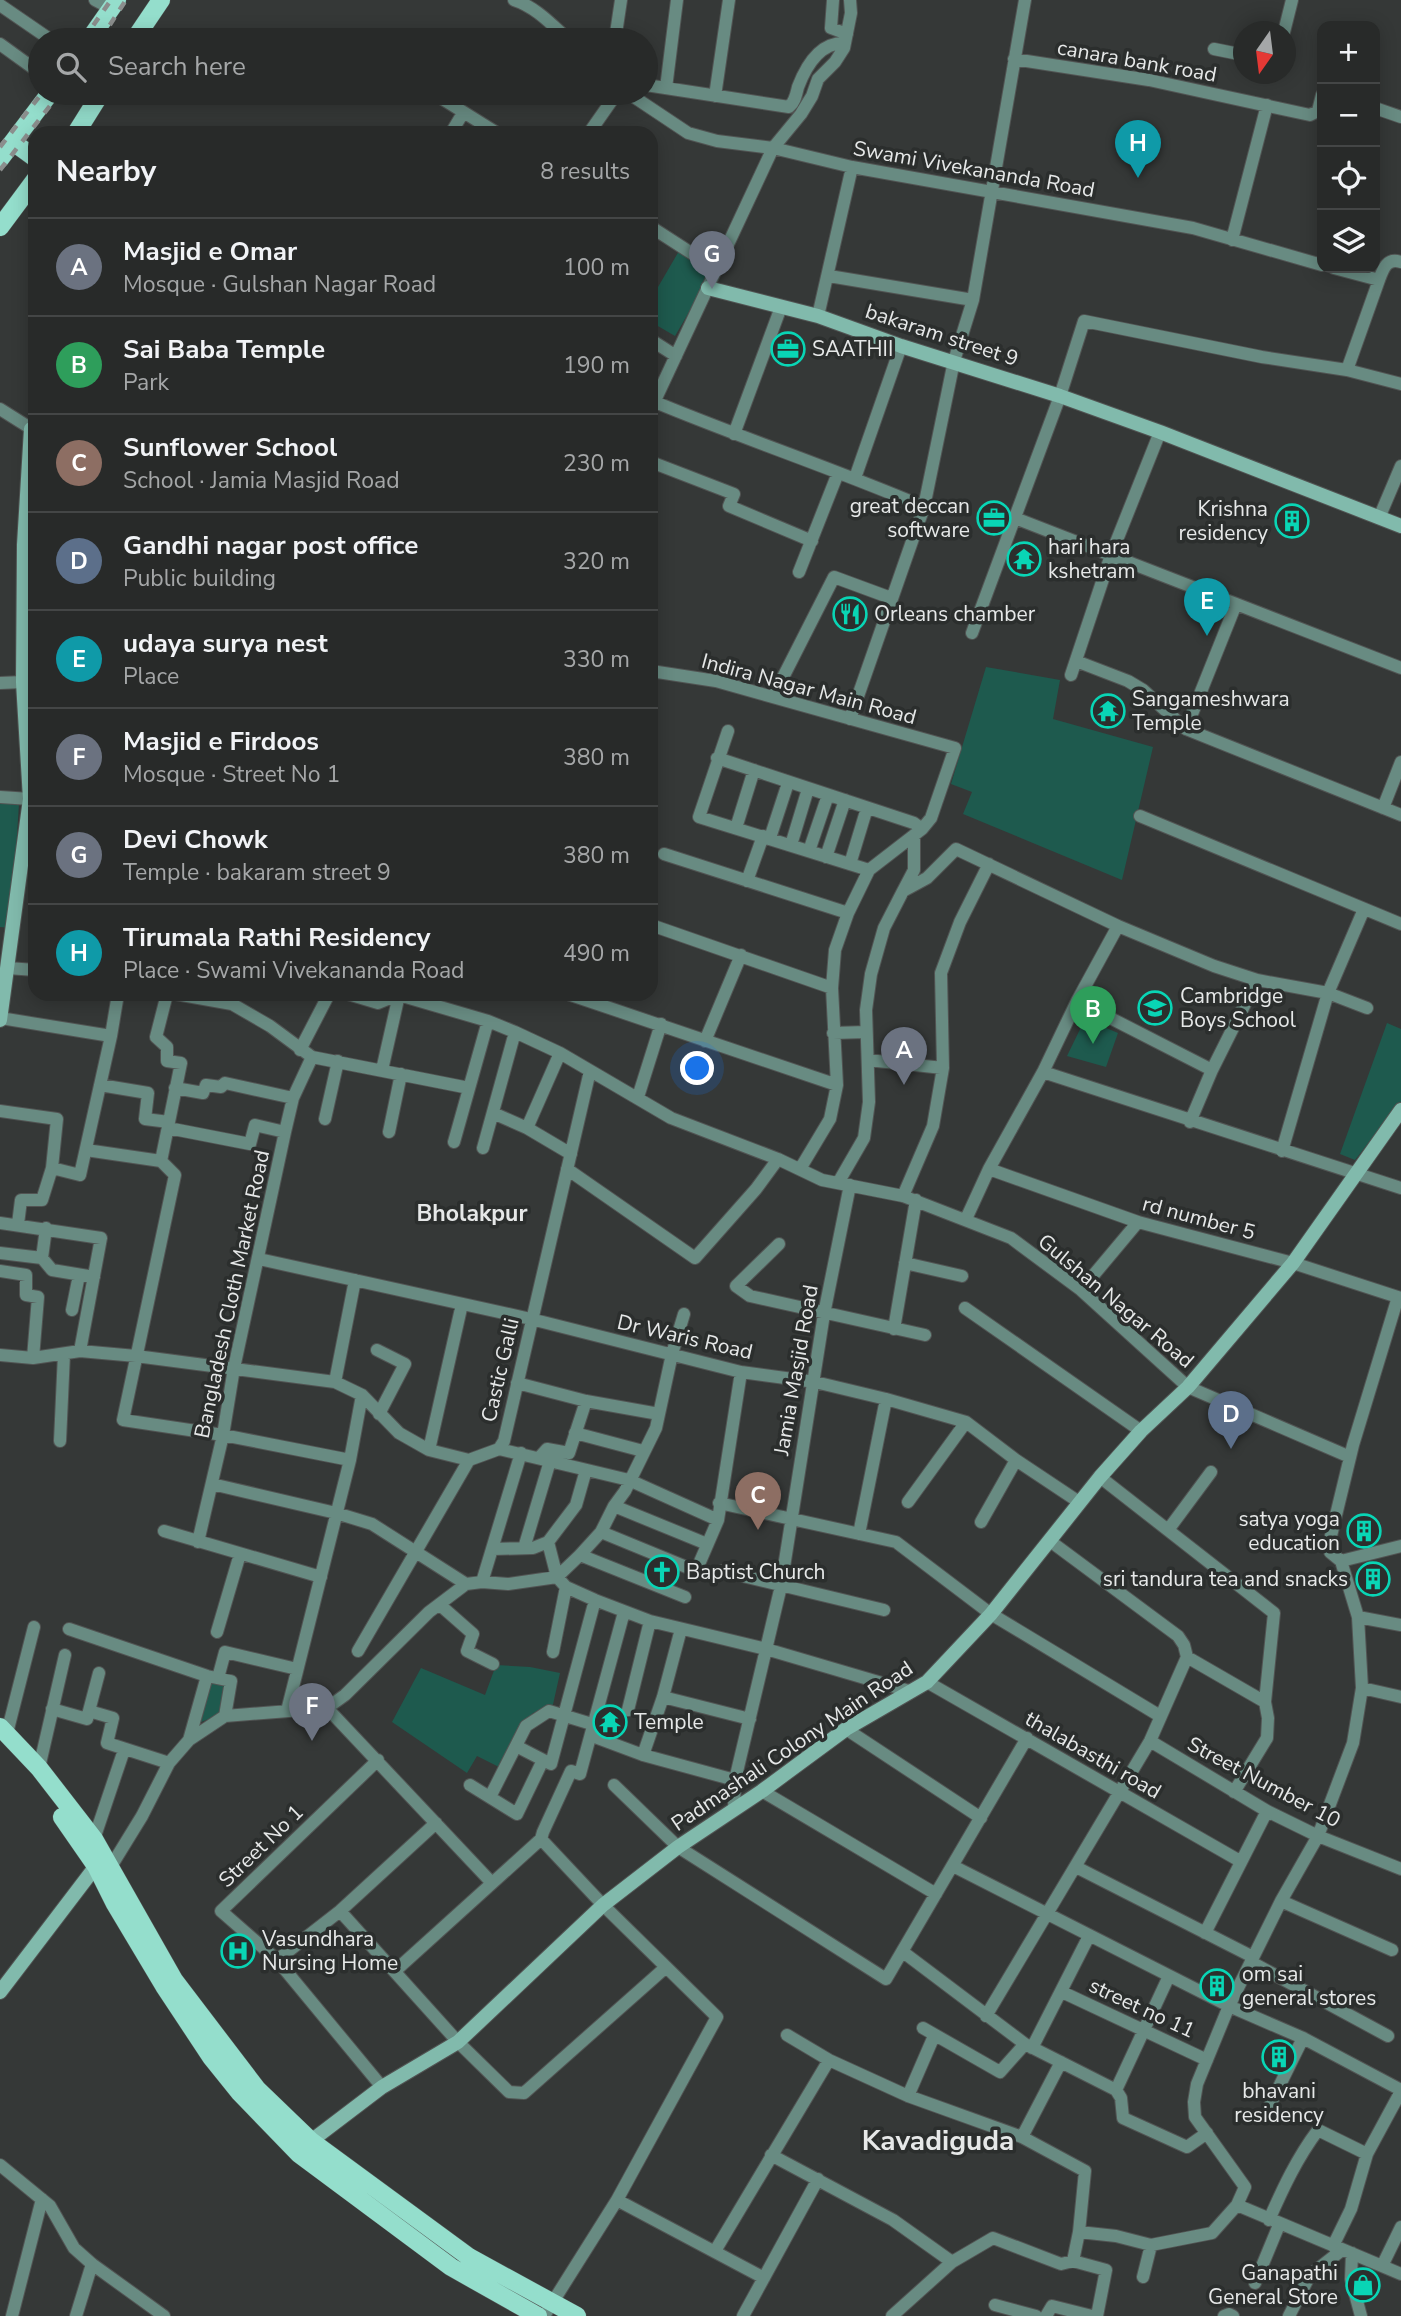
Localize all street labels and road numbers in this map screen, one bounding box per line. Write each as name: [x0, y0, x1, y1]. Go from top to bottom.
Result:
street label: canara bank road: [1055, 33, 1219, 89]
street label: Swami Vivekananda Road: [851, 134, 1097, 204]
street label: bakaram street 9: [862, 297, 1022, 373]
street label: Indira Nagar Main Road: [698, 647, 920, 731]
street label: Bangladesh Cloth Market Road: [188, 1147, 276, 1441]
street label: rd number 5: [1140, 1190, 1258, 1246]
street label: Gulshan Nagar Road: [1032, 1227, 1200, 1375]
street label: Jamia Masjid Road: [767, 1282, 825, 1459]
street label: Dr Waris Road: [614, 1308, 756, 1366]
street label: Castic Galli: [474, 1315, 526, 1425]
street label: Padmashali Colony Main Road: [666, 1654, 918, 1838]
street label: thalabasthi road: [1020, 1705, 1166, 1805]
street label: Street Number 10: [1183, 1730, 1345, 1834]
street label: Street No 1: [212, 1798, 310, 1894]
street label: street no 11: [1084, 1971, 1200, 2045]

